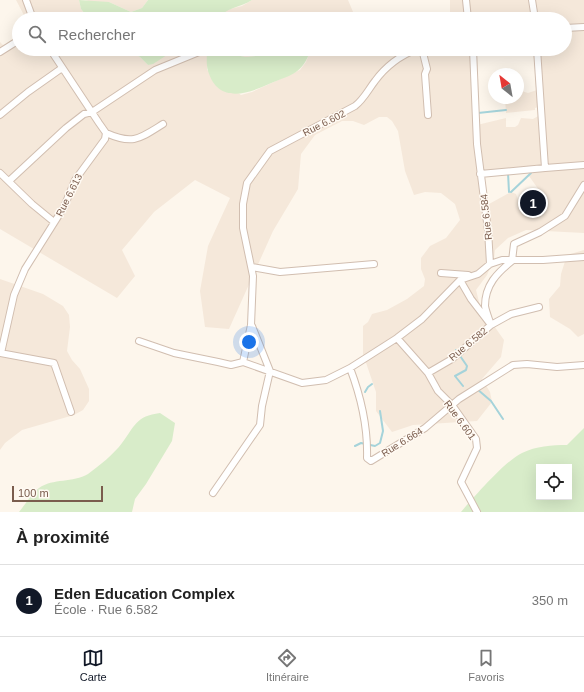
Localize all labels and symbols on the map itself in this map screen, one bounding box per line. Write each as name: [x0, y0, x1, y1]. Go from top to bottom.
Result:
north arrow: [488, 68, 524, 104]
street label: Rue 6.602: [301, 107, 347, 138]
street label: Rue 6.613: [54, 172, 85, 218]
pin: 1: [520, 188, 546, 218]
street label: Rue 6.584: [478, 193, 494, 241]
street label: Rue 6.582: [447, 325, 490, 363]
your location: [239, 332, 259, 352]
street label: Rue 6.601: [442, 398, 478, 442]
street label: Rue 6.664: [380, 425, 425, 459]
scale bar: [12, 484, 103, 503]

